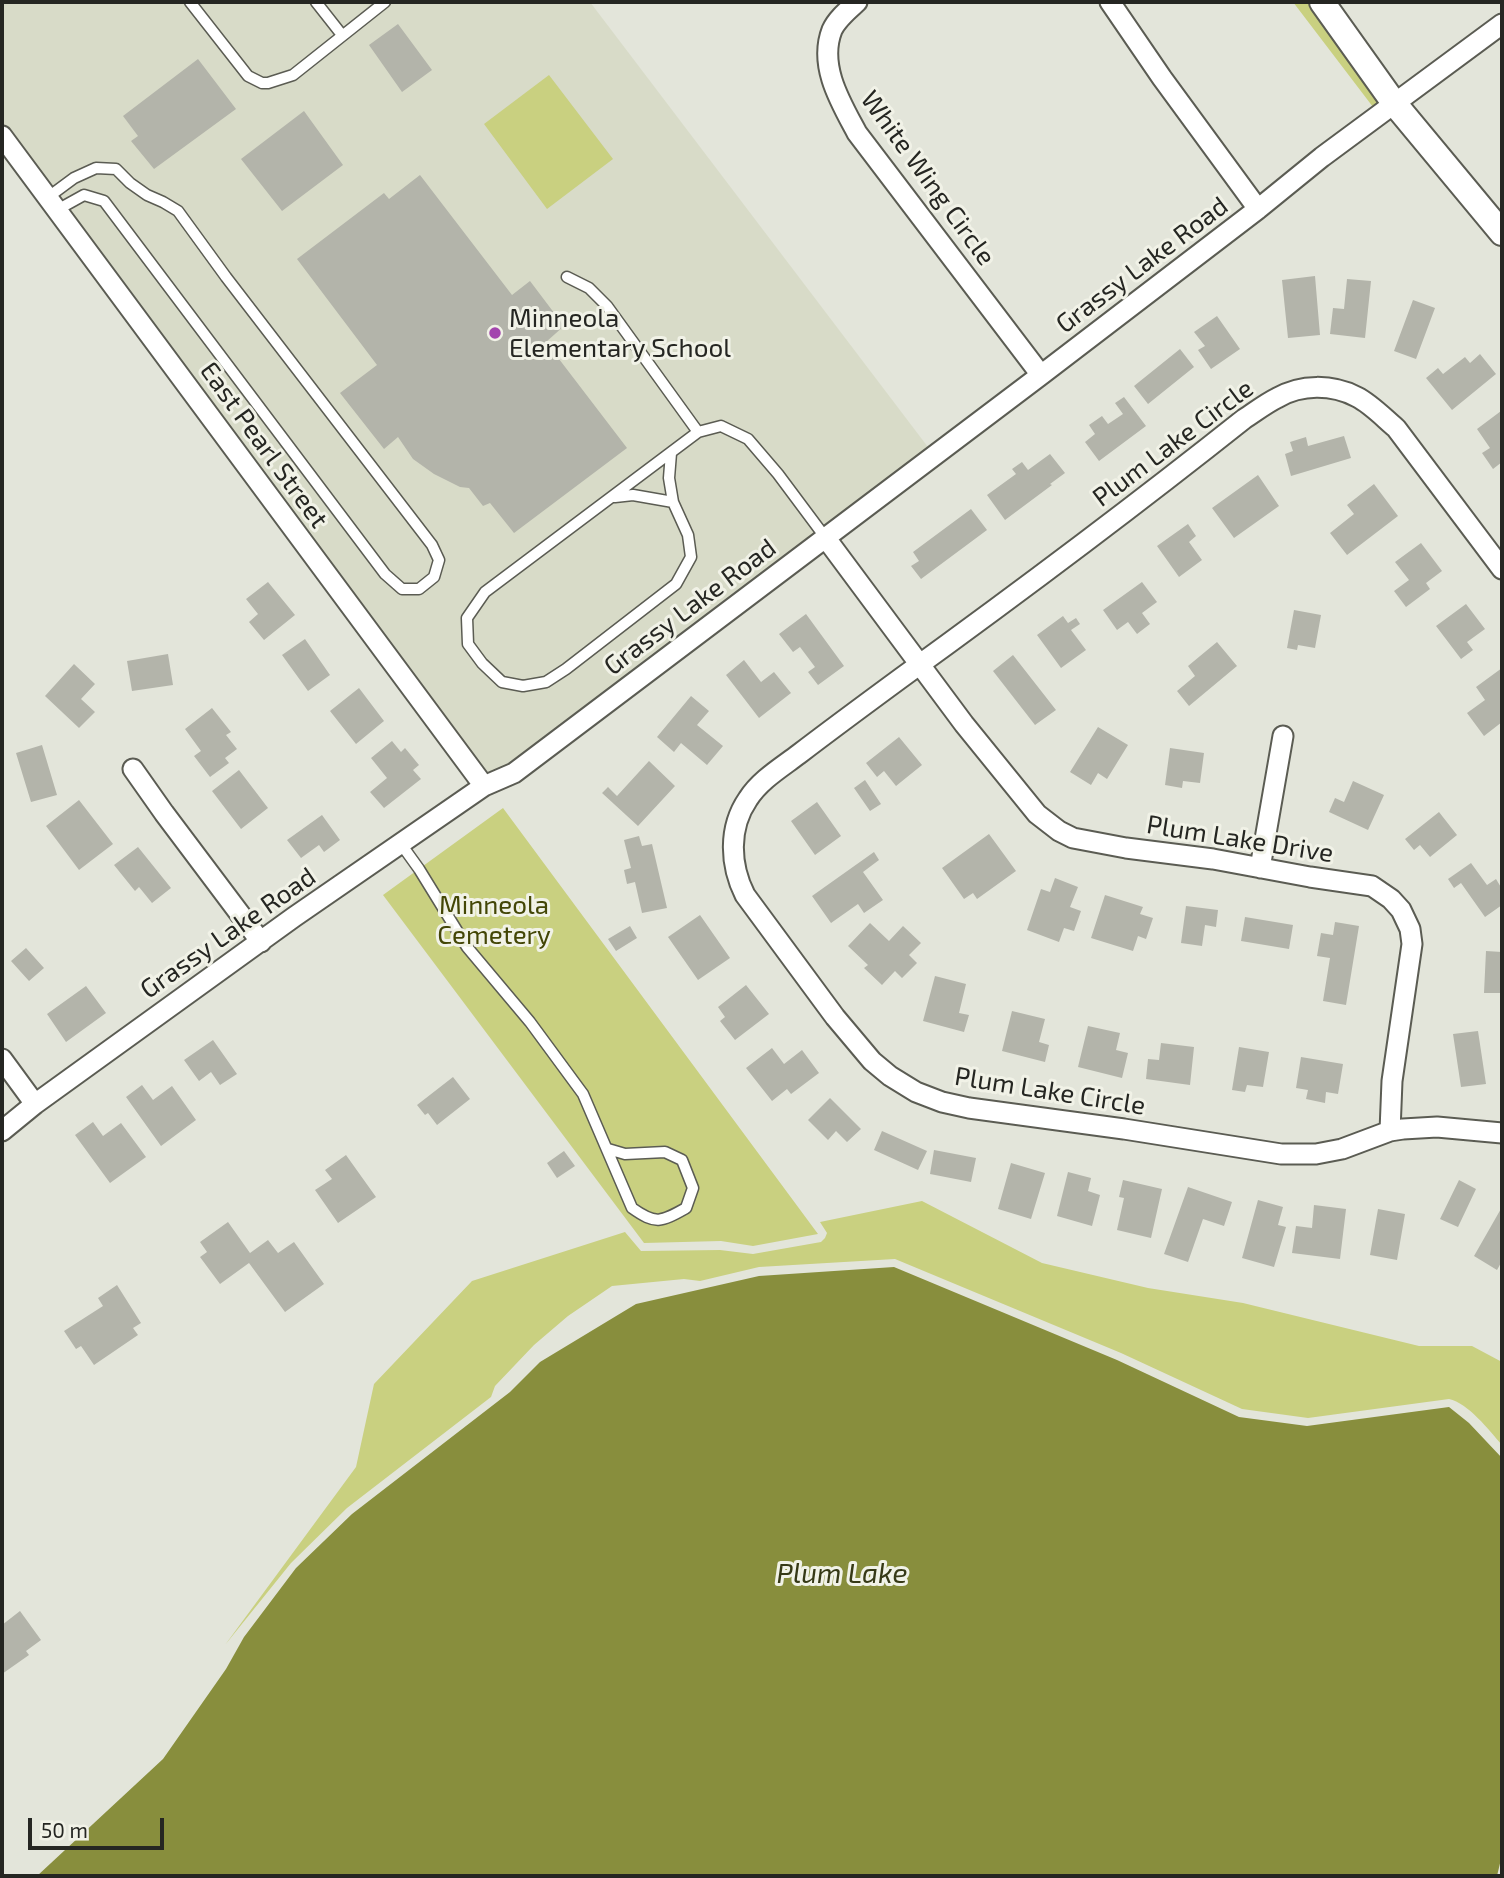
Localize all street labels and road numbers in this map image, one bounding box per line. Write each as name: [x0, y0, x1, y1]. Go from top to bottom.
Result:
street label: White Wing Circle: [854, 85, 1002, 271]
street label: Grassy Lake Road: [1050, 190, 1234, 340]
street label: East Pearl Street: [193, 356, 335, 534]
street label: Plum Lake Circle: [1087, 373, 1259, 513]
street label: Grassy Lake Road: [598, 532, 782, 682]
street label: Plum Lake Drive: [1145, 809, 1335, 869]
street label: Grassy Lake Road: [134, 861, 322, 1005]
street label: Plum Lake Circle: [953, 1061, 1147, 1121]

